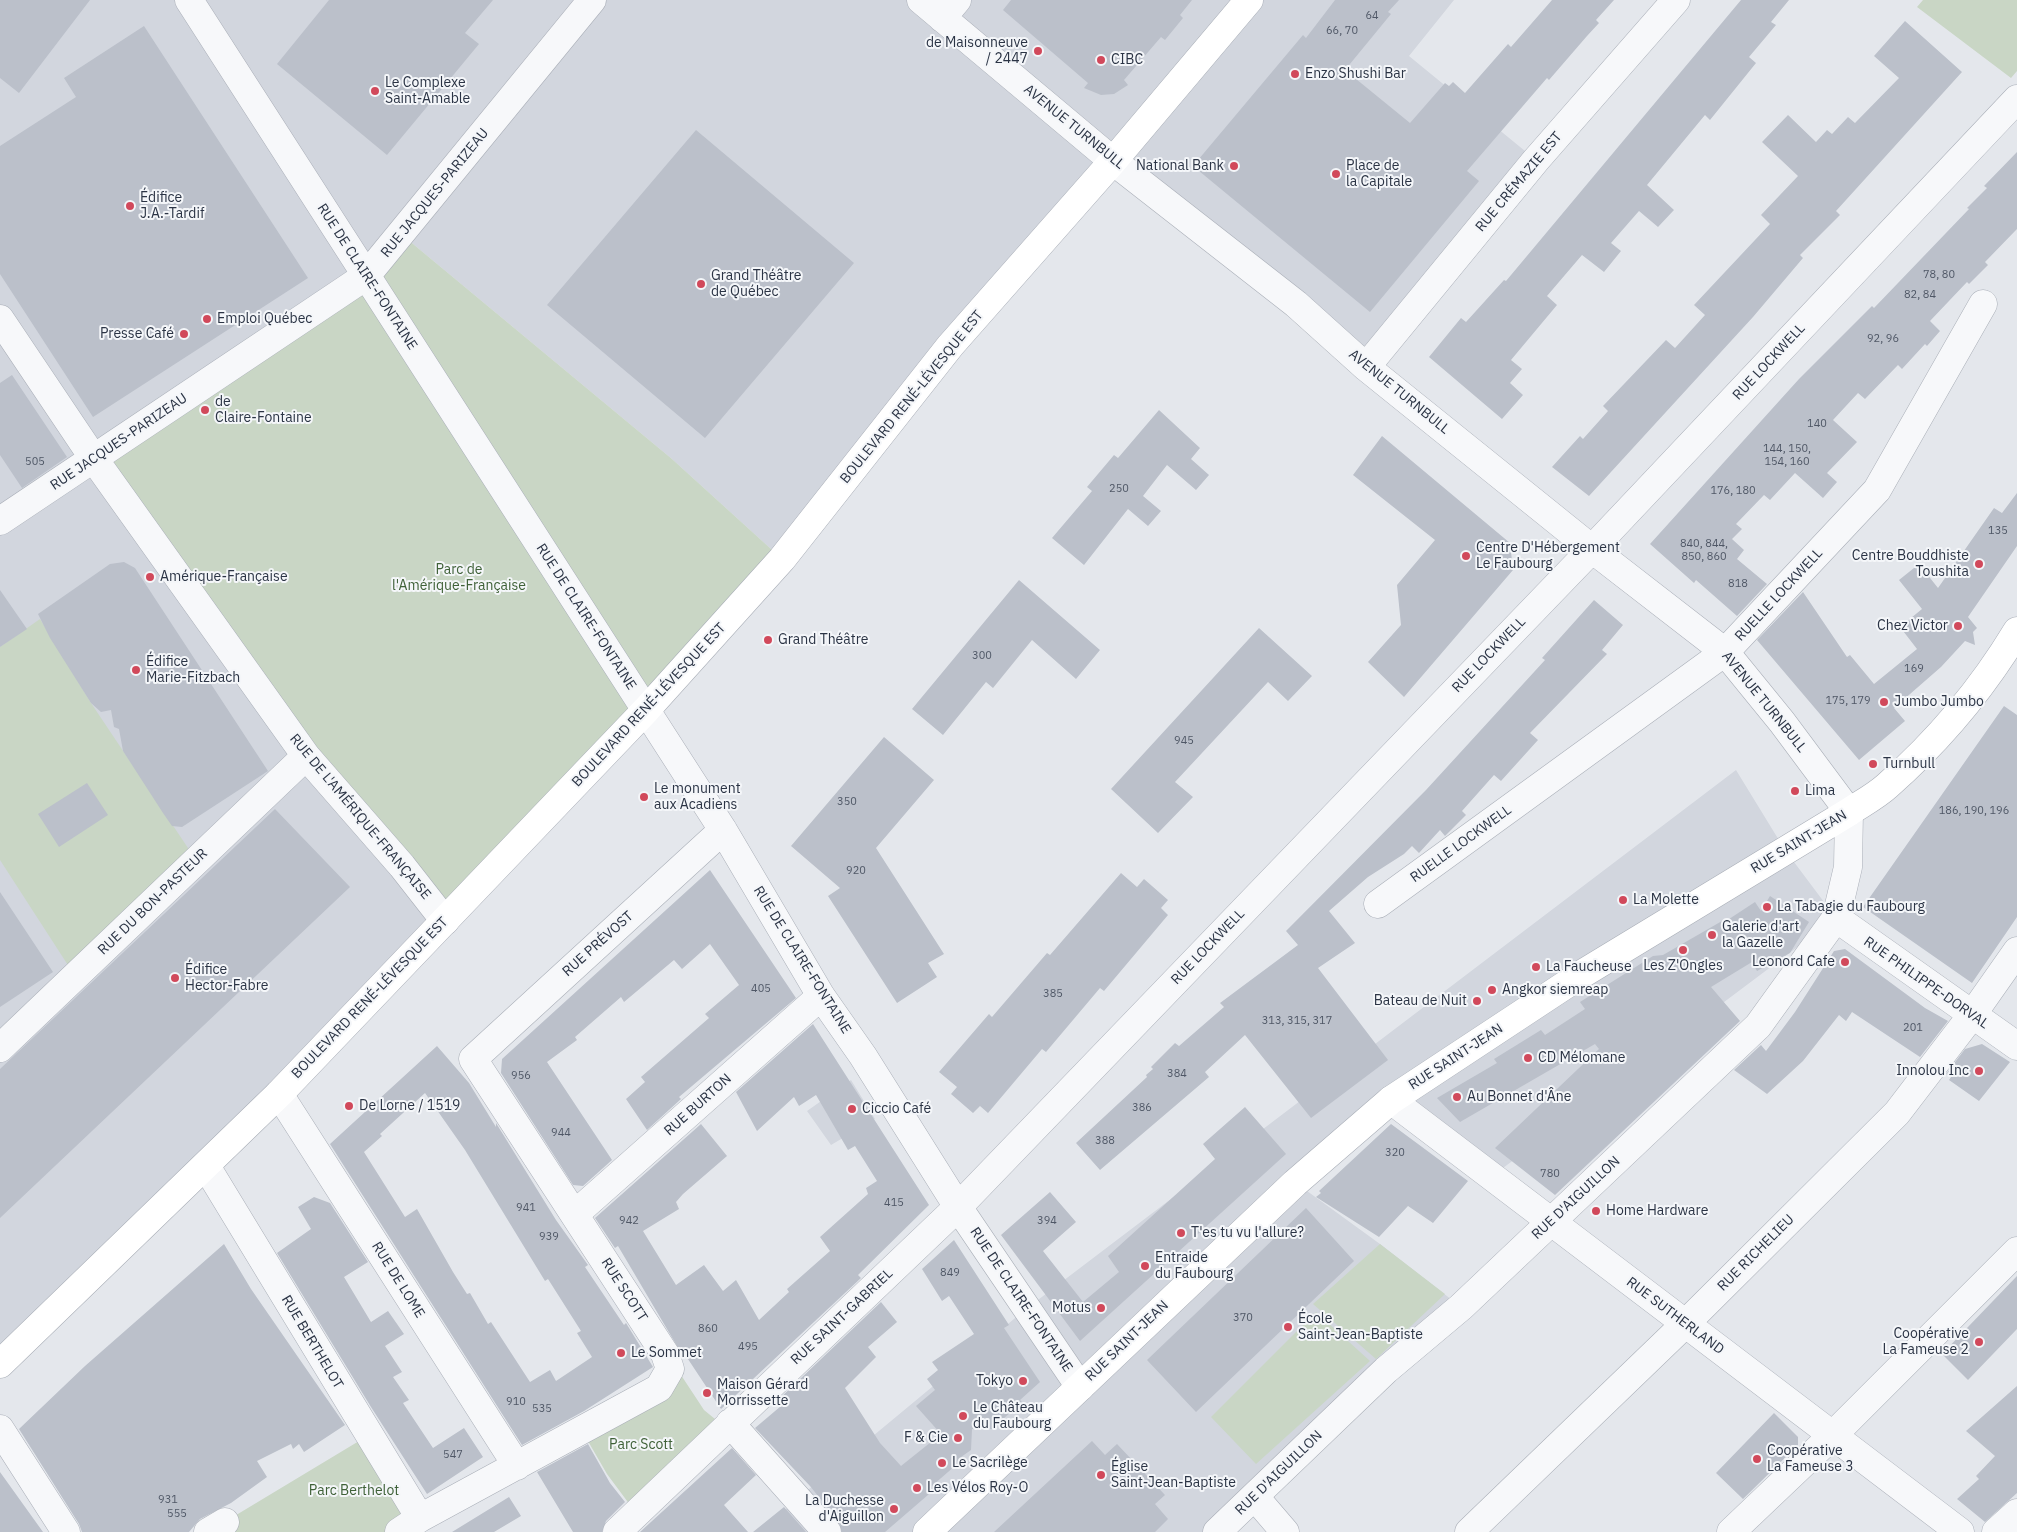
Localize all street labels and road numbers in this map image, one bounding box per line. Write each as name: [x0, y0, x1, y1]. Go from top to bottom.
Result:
street label: AVENUE TURNBULL: [1020, 81, 1128, 173]
street label: RUE JACQUES-PARIZEAU: [378, 125, 492, 261]
street label: RUE CRÉMAZIE EST: [1472, 129, 1566, 235]
street label: RUE DE CLAIRE-FONTAINE: [313, 201, 421, 353]
street label: BOULEVARD RENÉ-LÉVESQUE EST: [837, 307, 987, 487]
street label: RUE LOCKWELL: [1729, 320, 1809, 404]
street label: AVENUE TURNBULL: [1345, 346, 1453, 438]
street label: RUE JACQUES-PARIZEAU: [47, 390, 191, 494]
street label: RUE DE CLAIRE-FONTAINE: [532, 541, 640, 693]
street label: RUELLE LOCKWELL: [1732, 545, 1826, 645]
street label: RUE LOCKWELL: [1449, 614, 1529, 696]
street label: BOULEVARD RENÉ-LÉVESQUE EST: [569, 620, 729, 790]
street label: AVENUE TURNBULL: [1718, 648, 1810, 756]
street label: RUE DE L'AMÉRIQUE-FRANÇAISE: [286, 731, 434, 903]
street label: RUELLE LOCKWELL: [1407, 802, 1515, 886]
street label: RUE SAINT-JEAN: [1748, 807, 1850, 877]
street label: RUE DU BON-PASTEUR: [95, 845, 211, 959]
street label: RUE DE CLAIRE-FONTAINE: [750, 883, 854, 1037]
street label: RUE LOCKWELL: [1168, 906, 1248, 988]
street label: RUE PRÉVOST: [559, 908, 637, 980]
street label: BOULEVARD RENÉ-LÉVESQUE EST: [288, 914, 452, 1082]
street label: RUE PHILIPPE-DORVAL: [1860, 933, 1992, 1033]
street label: RUE SAINT-JEAN: [1406, 1020, 1506, 1094]
street label: RUE BURTON: [661, 1070, 735, 1140]
street label: RUE D'AIGUILLON: [1528, 1153, 1624, 1243]
street label: RUE RICHELIEU: [1714, 1211, 1798, 1295]
street label: RUE DE CLAIRE-FONTAINE: [966, 1224, 1076, 1376]
street label: RUE DE LOME: [368, 1239, 428, 1321]
street label: RUE SCOTT: [597, 1255, 651, 1325]
street label: RUE SAINT-GABRIEL: [788, 1265, 896, 1369]
street label: RUE SUTHERLAND: [1623, 1274, 1727, 1358]
street label: RUE BERTHELOT: [278, 1292, 346, 1392]
street label: RUE SAINT-JEAN: [1082, 1297, 1172, 1385]
street label: RUE D'AIGUILLON: [1232, 1427, 1326, 1519]

